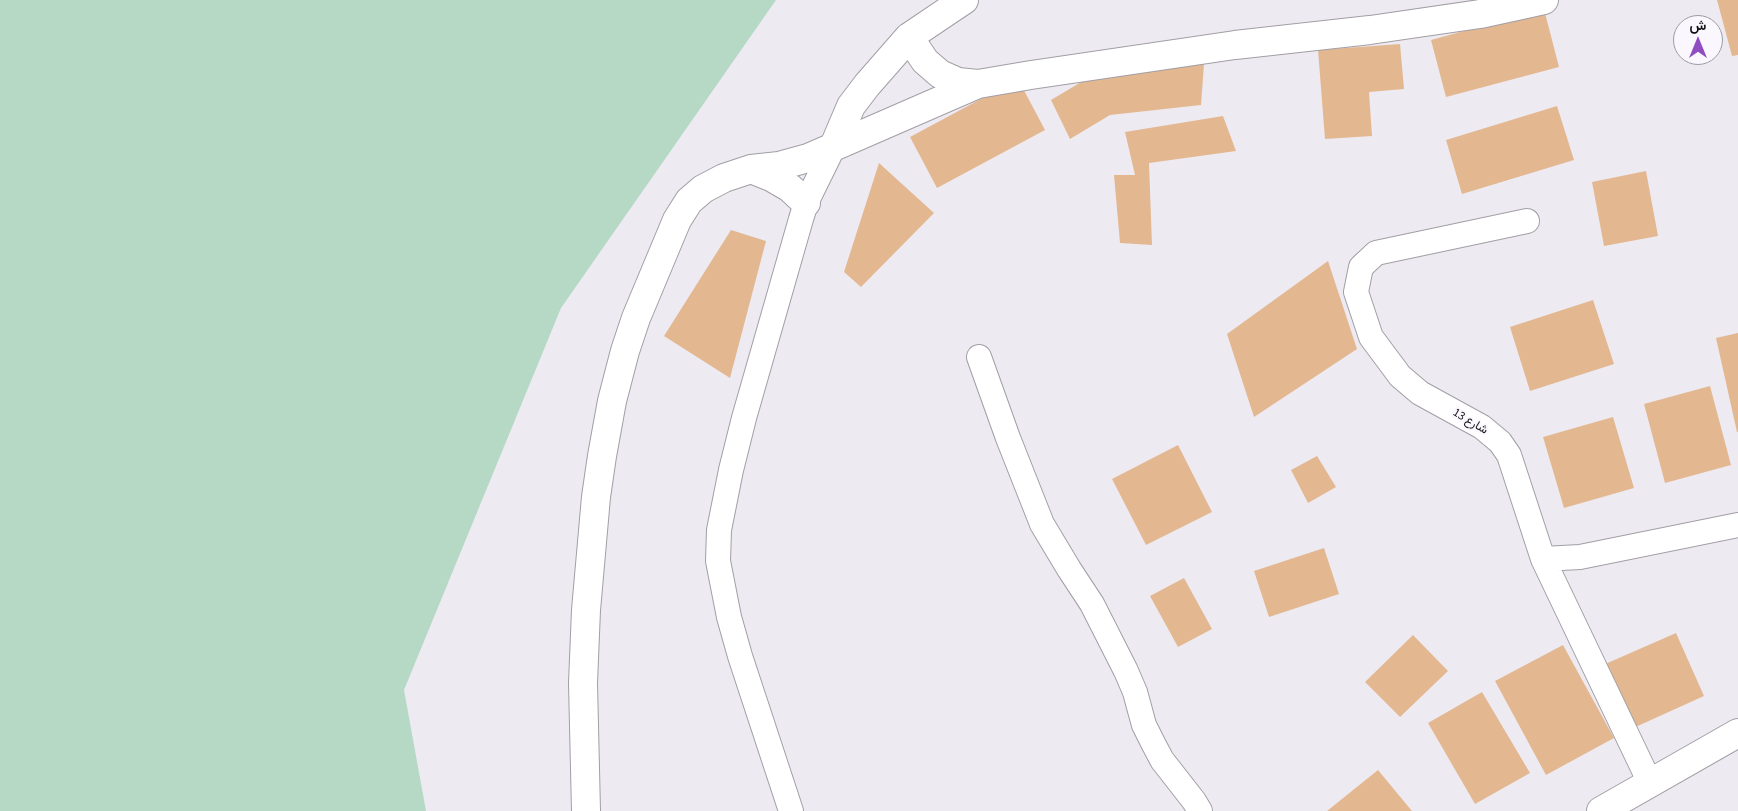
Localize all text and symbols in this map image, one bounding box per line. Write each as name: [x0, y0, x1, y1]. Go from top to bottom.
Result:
north arrow: [1673, 15, 1723, 65]
text: ش: [1690, 16, 1706, 36]
street label: شارع 13: [1450, 406, 1490, 438]

